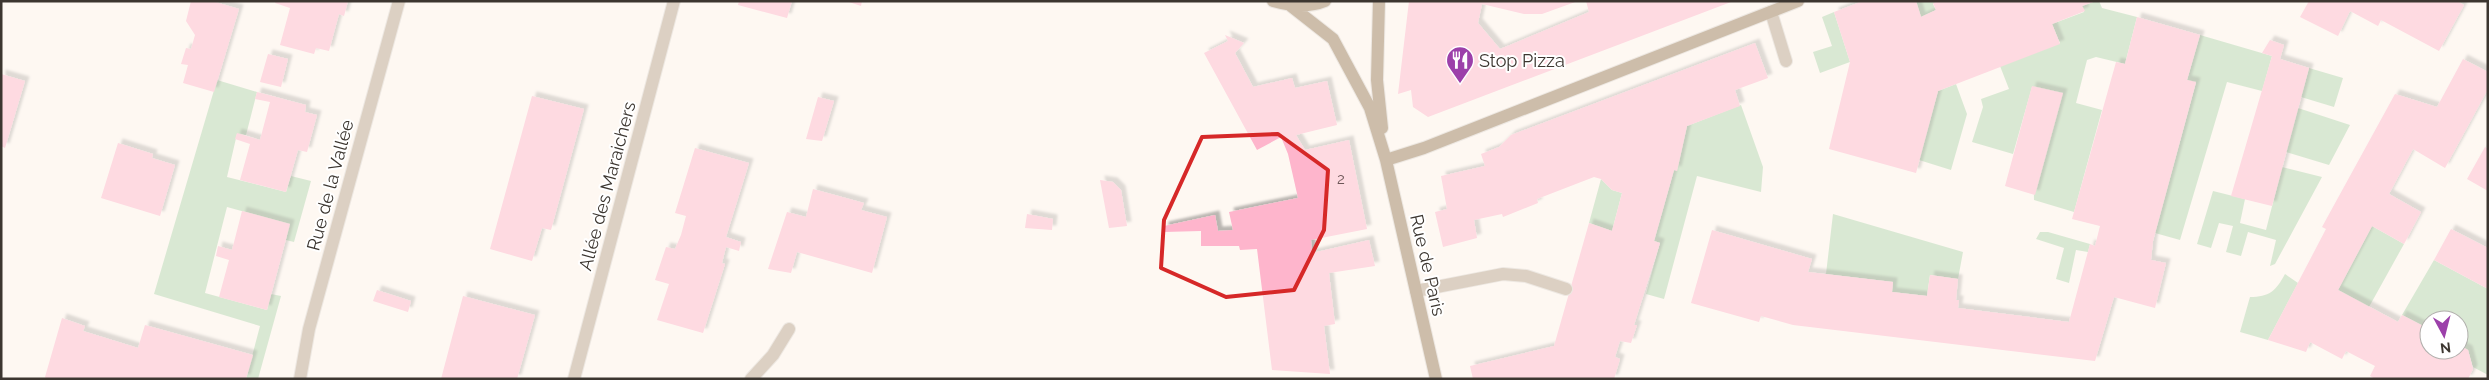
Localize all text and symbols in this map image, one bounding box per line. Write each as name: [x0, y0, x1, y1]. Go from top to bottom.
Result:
restaurant icon: Stop Pizza: [1445, 45, 1475, 84]
place label: Stop Pizza: [1479, 50, 1565, 71]
street label: Allée des Maraichers: [574, 99, 640, 273]
street label: Rue de la Vallée: [302, 117, 358, 253]
house number: 2: [1337, 170, 1345, 188]
street label: Rue de Paris: [1406, 212, 1450, 318]
north arrow: [2419, 310, 2469, 360]
text: N: [2439, 339, 2452, 356]

